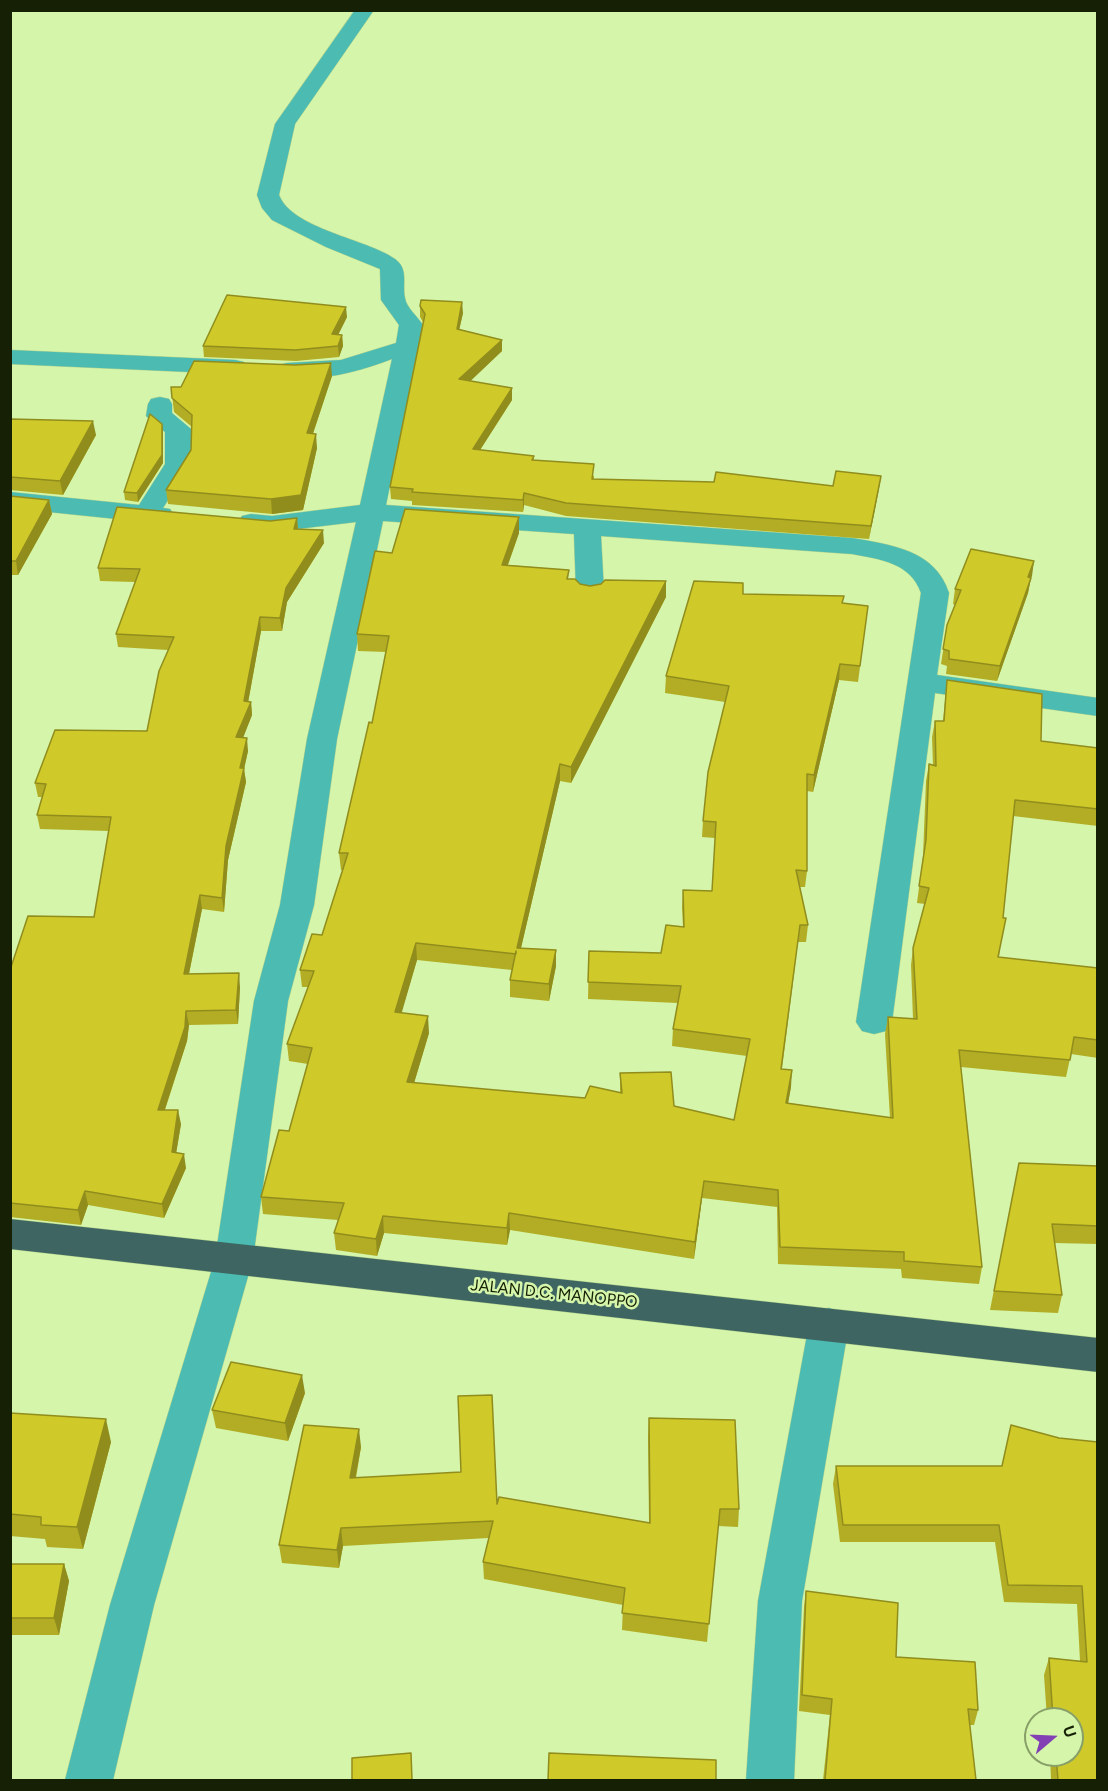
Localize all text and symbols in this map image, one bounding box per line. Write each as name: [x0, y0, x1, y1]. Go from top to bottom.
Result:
street label: JALAN D.C. MANOPPO: [470, 1276, 638, 1312]
north arrow: [1024, 1707, 1084, 1767]
text: U: [1059, 1723, 1080, 1740]

